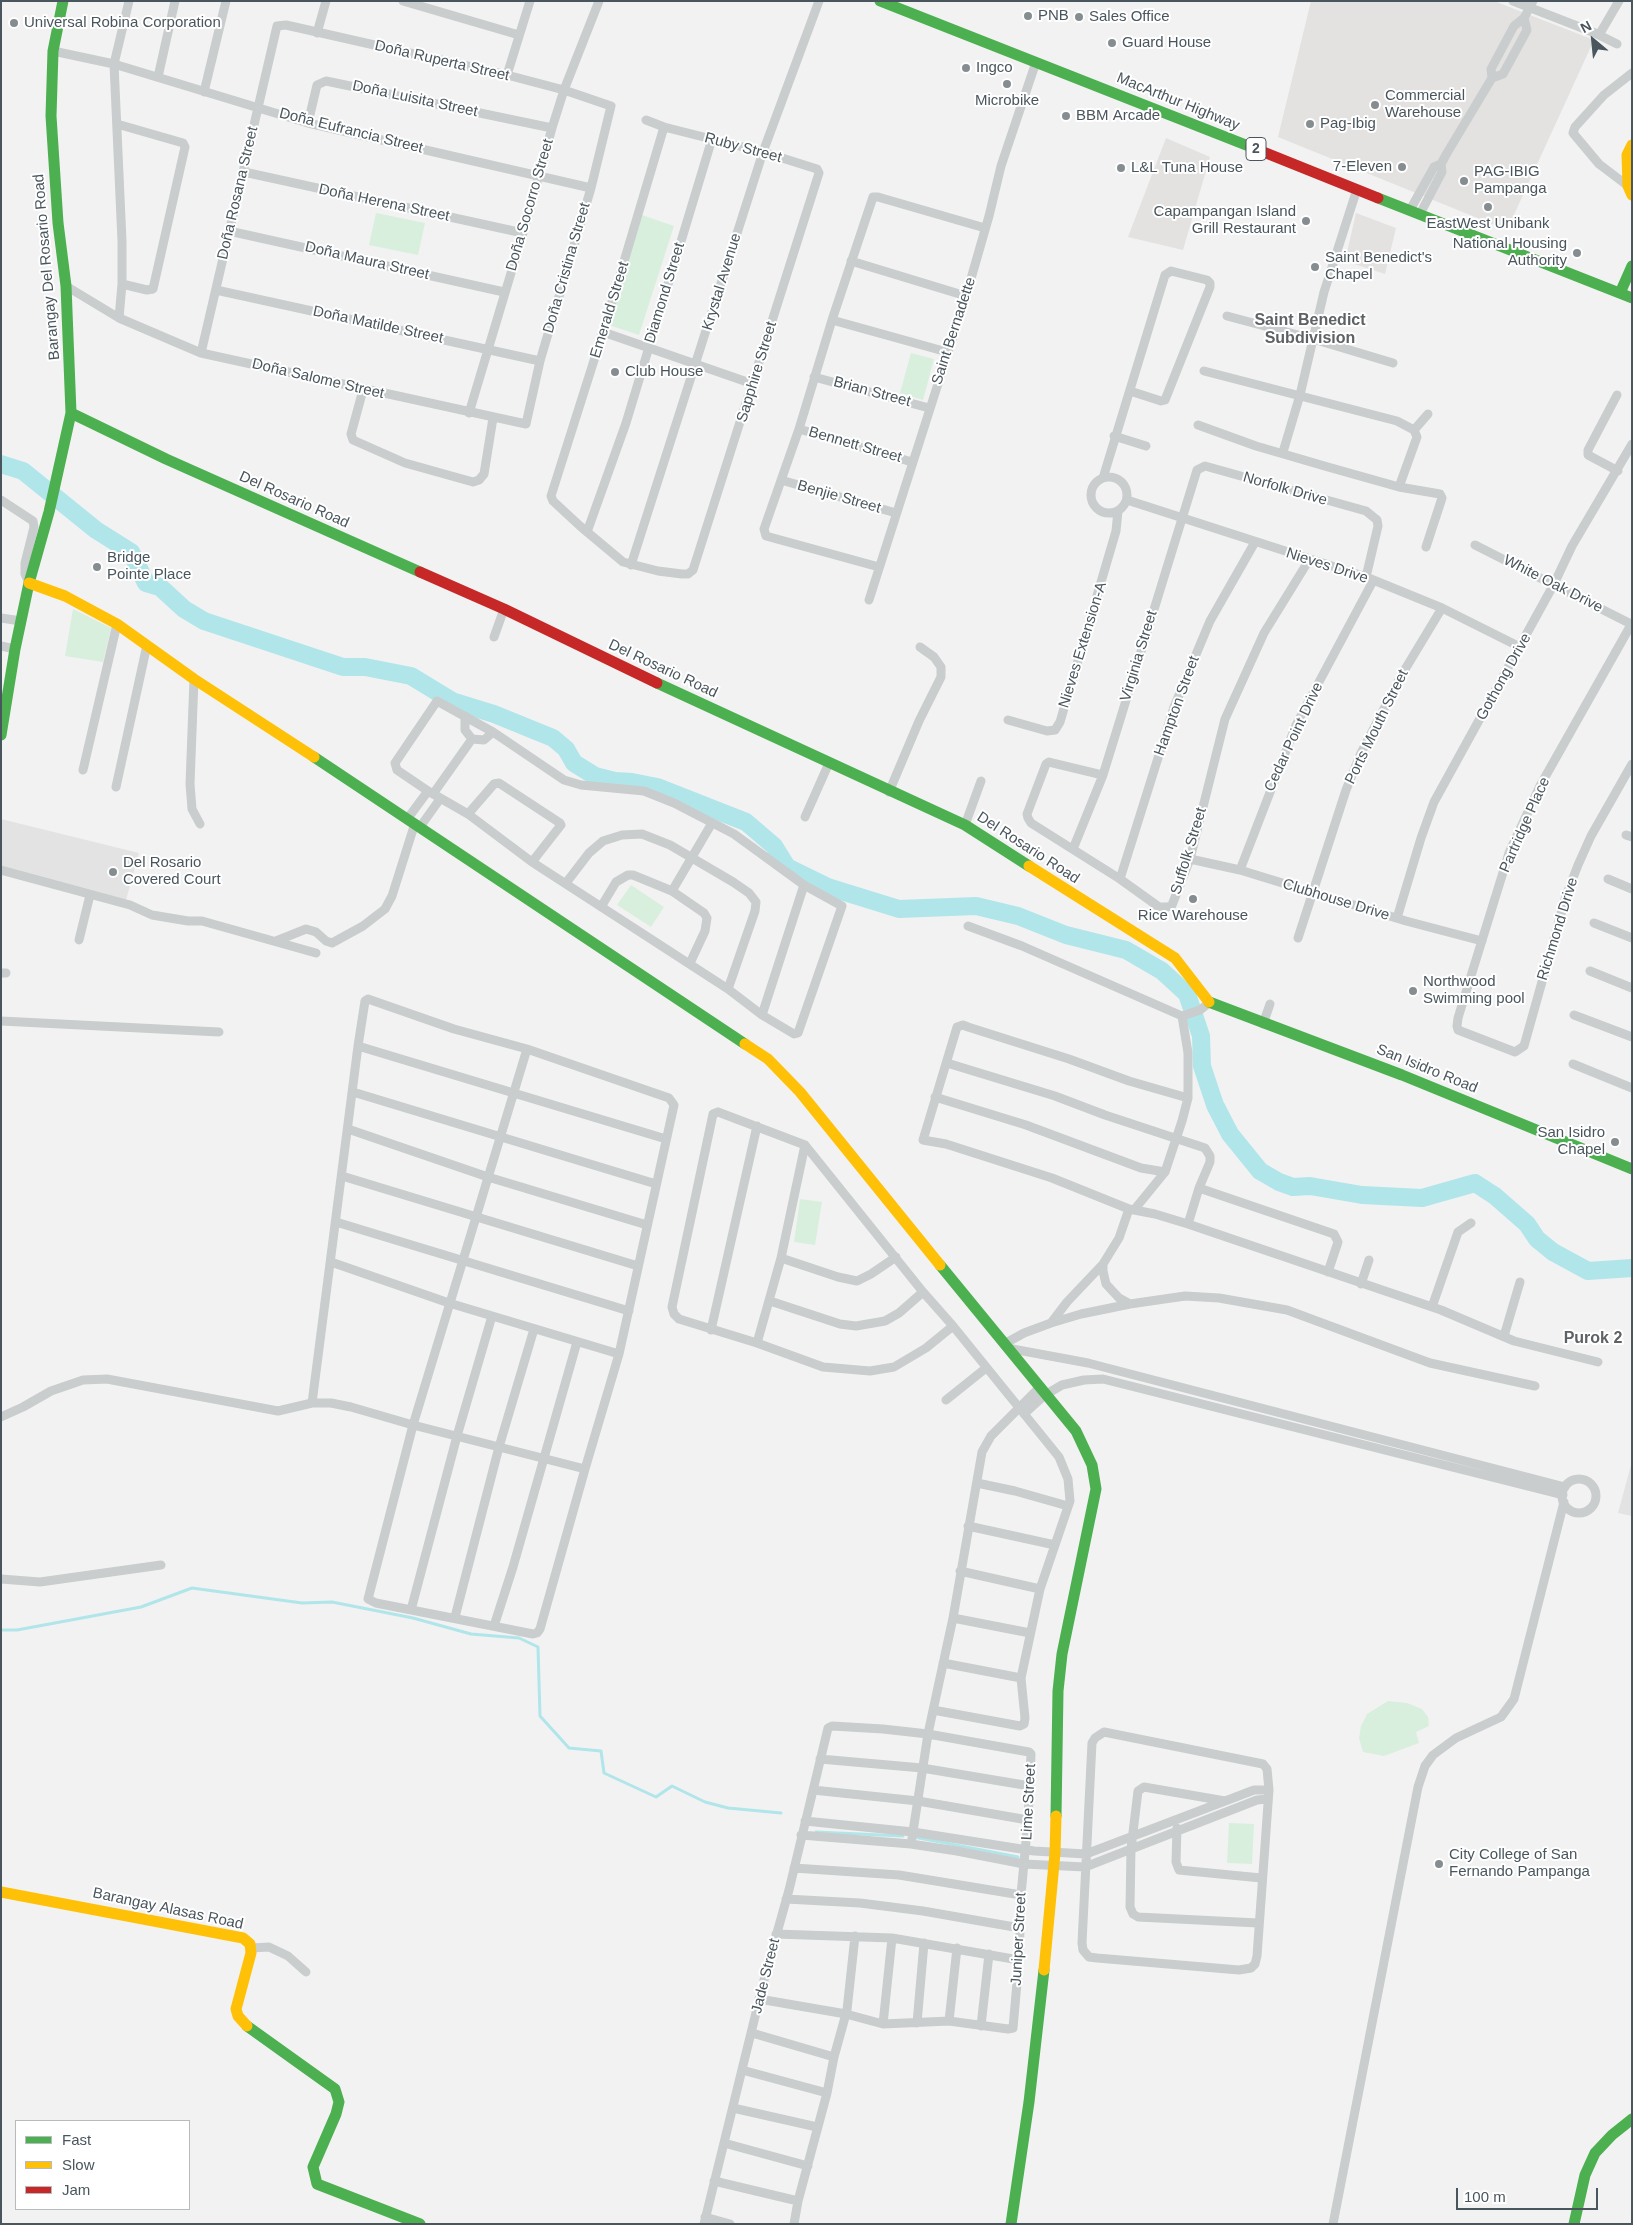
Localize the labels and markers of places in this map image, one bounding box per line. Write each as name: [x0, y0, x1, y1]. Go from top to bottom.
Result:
place label: PNB: [1038, 7, 1069, 25]
place label: Sales Office: [1089, 8, 1170, 26]
marker: PNB: [1022, 10, 1034, 22]
marker: Sales Office: [1073, 11, 1085, 23]
place label: Universal Robina Corporation: [24, 14, 221, 32]
marker: Universal Robina Corporation: [8, 17, 20, 29]
place label: Guard House: [1122, 34, 1211, 52]
marker: Guard House: [1106, 37, 1118, 49]
place label: Ingco: [976, 59, 1013, 77]
marker: Ingco: [960, 62, 972, 74]
marker: Microbike: [1001, 78, 1013, 90]
place label: Commercial Warehouse: [1385, 87, 1465, 122]
place label: Microbike: [975, 92, 1039, 110]
marker: Commercial Warehouse: [1369, 99, 1381, 111]
place label: BBM Arcade: [1076, 107, 1160, 125]
marker: BBM Arcade: [1060, 110, 1072, 122]
place label: Pag-Ibig: [1320, 115, 1376, 133]
marker: Pag-Ibig: [1304, 118, 1316, 130]
place label: 7-Eleven: [1333, 158, 1392, 176]
place label: L&L Tuna House: [1131, 159, 1243, 177]
marker: 7-Eleven: [1396, 161, 1408, 173]
marker: L&L Tuna House: [1115, 162, 1127, 174]
place label: PAG-IBIG Pampanga: [1474, 163, 1547, 198]
marker: PAG-IBIG Pampanga: [1458, 175, 1470, 187]
marker: EastWest Unibank: [1482, 201, 1494, 213]
place label: Capampangan Island Grill Restaurant: [1153, 203, 1296, 238]
marker: Capampangan Island Grill Restaurant: [1300, 215, 1312, 227]
place label: EastWest Unibank: [1426, 215, 1550, 233]
place label: National Housing Authority: [1453, 235, 1567, 270]
marker: National Housing Authority: [1571, 247, 1583, 259]
place label: Saint Benedict's Chapel: [1325, 249, 1432, 284]
marker: Saint Benedict's Chapel: [1309, 261, 1321, 273]
place label: Club House: [625, 363, 703, 381]
marker: Club House: [609, 366, 621, 378]
place label: Bridge Pointe Place: [107, 549, 191, 584]
marker: Bridge Pointe Place: [91, 561, 103, 573]
place label: Del Rosario Covered Court: [123, 854, 221, 889]
marker: Del Rosario Covered Court: [107, 866, 119, 878]
marker: Rice Warehouse: [1187, 893, 1199, 905]
place label: Rice Warehouse: [1138, 907, 1248, 925]
place label: Northwood Swimming pool: [1423, 973, 1525, 1008]
marker: Northwood Swimming pool: [1407, 985, 1419, 997]
place label: San Isidro Chapel: [1537, 1124, 1605, 1159]
marker: San Isidro Chapel: [1609, 1136, 1621, 1148]
place label: City College of San Fernando Pampanga: [1449, 1846, 1590, 1881]
marker: City College of San Fernando Pampanga: [1433, 1858, 1445, 1870]

